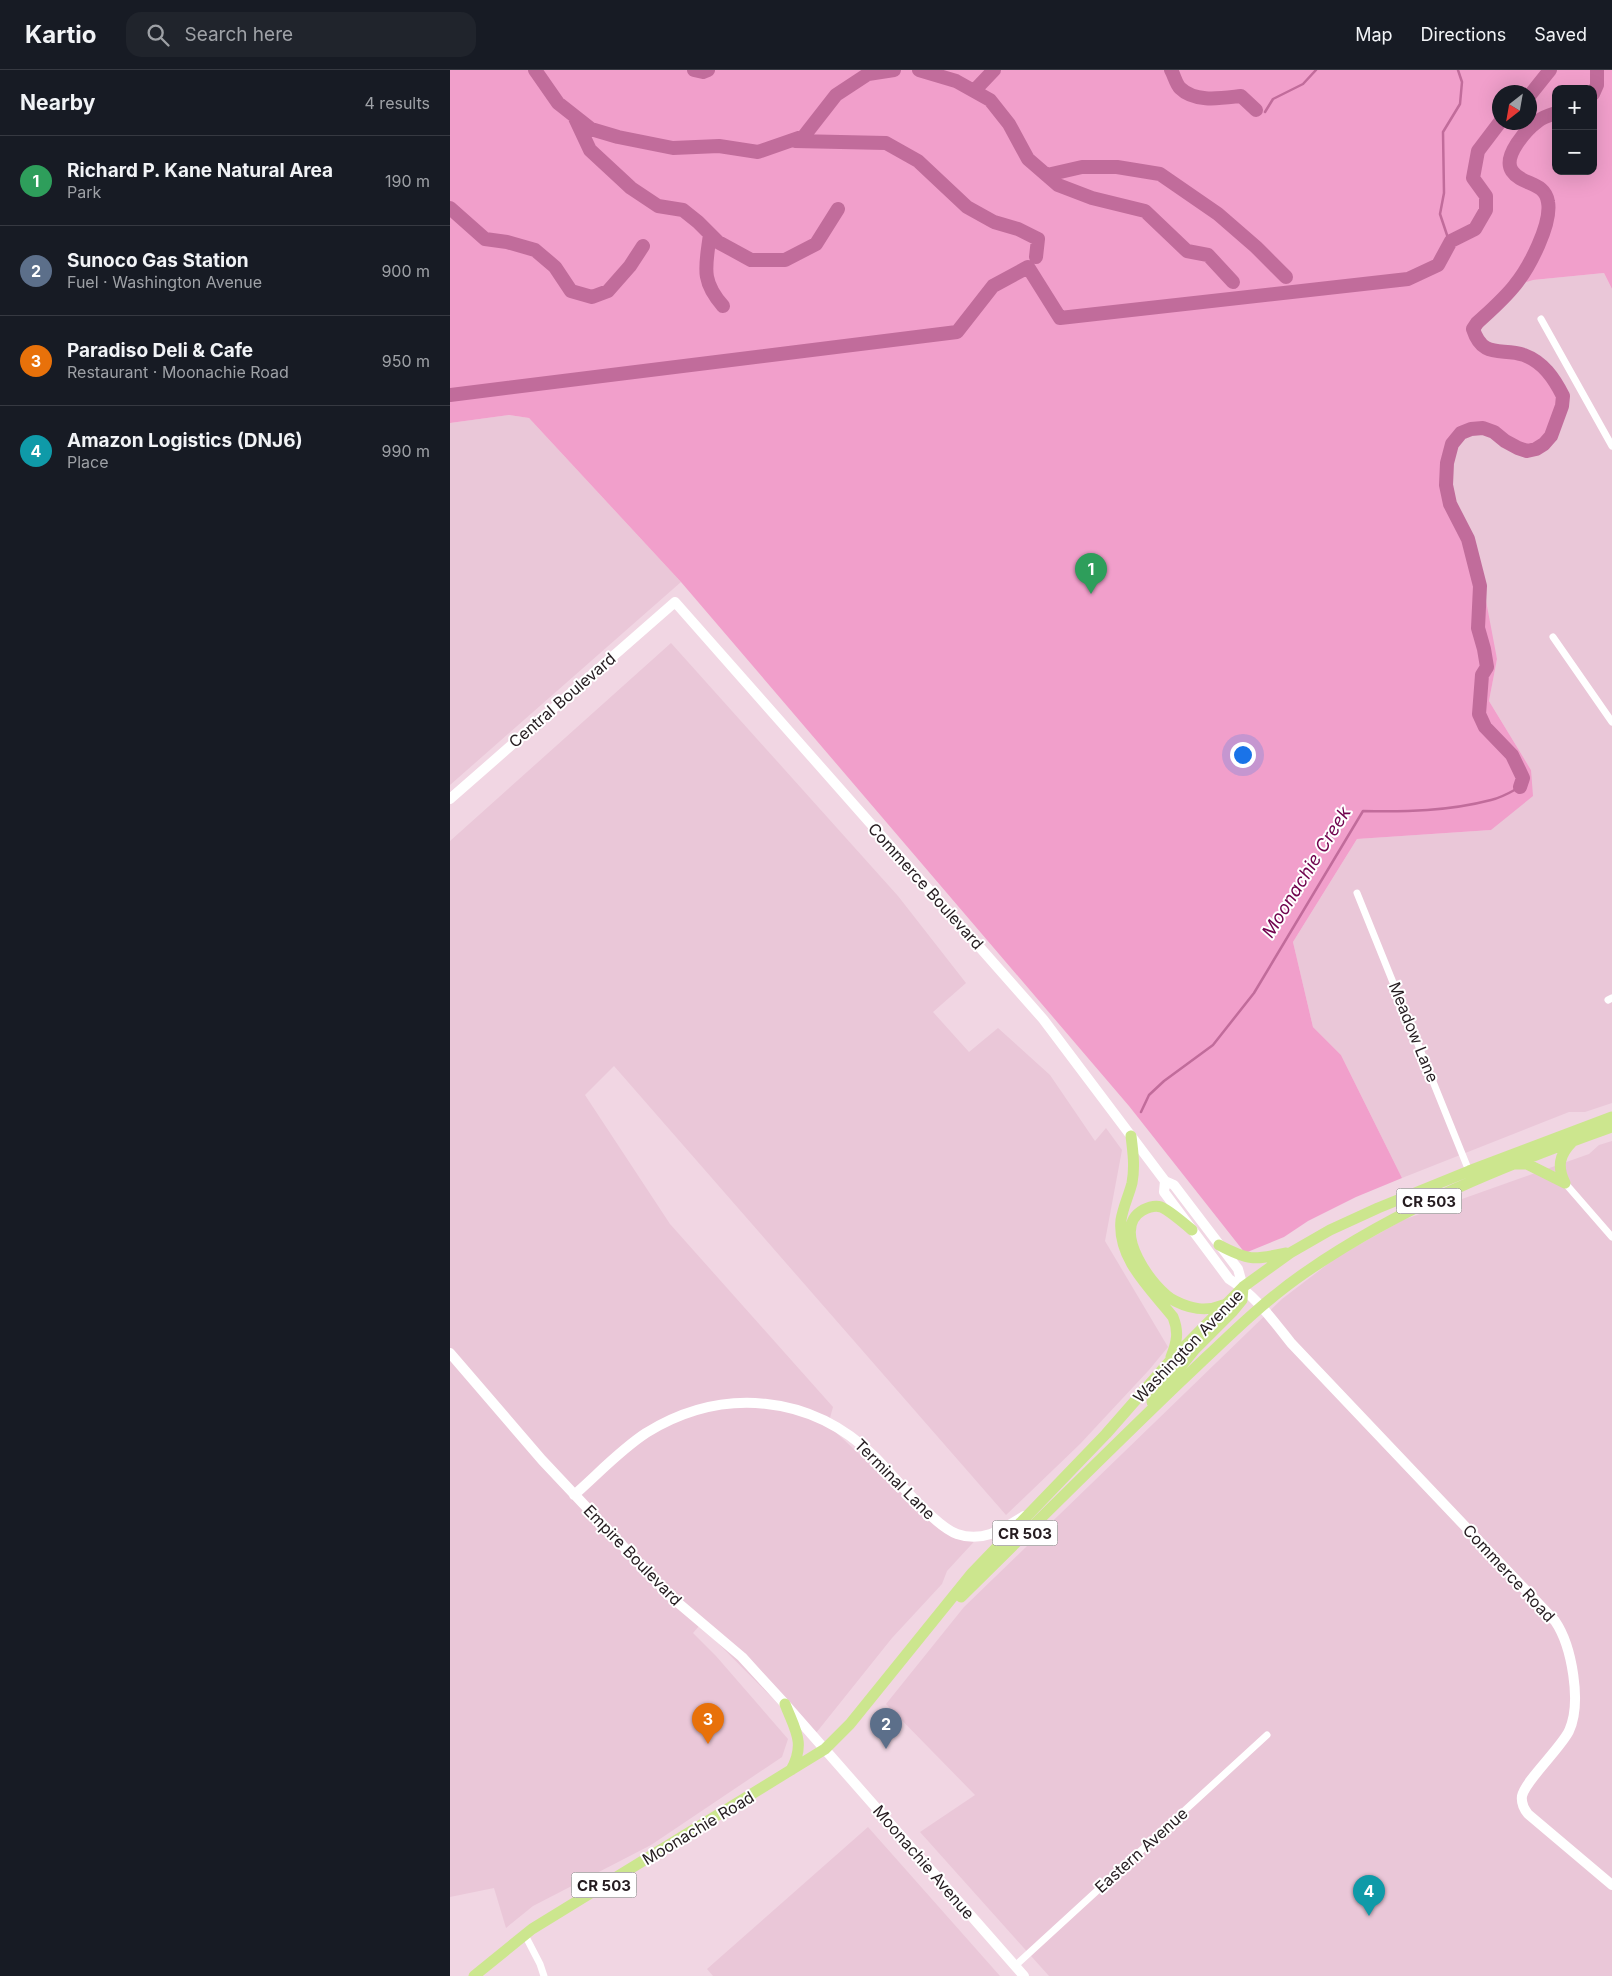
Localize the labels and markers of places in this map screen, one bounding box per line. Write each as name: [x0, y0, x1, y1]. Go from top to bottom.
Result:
pin: 1: [1075, 553, 1107, 594]
pin: 3: [692, 1703, 724, 1744]
pin: 2: [870, 1708, 902, 1749]
pin: 4: [1353, 1875, 1385, 1916]

